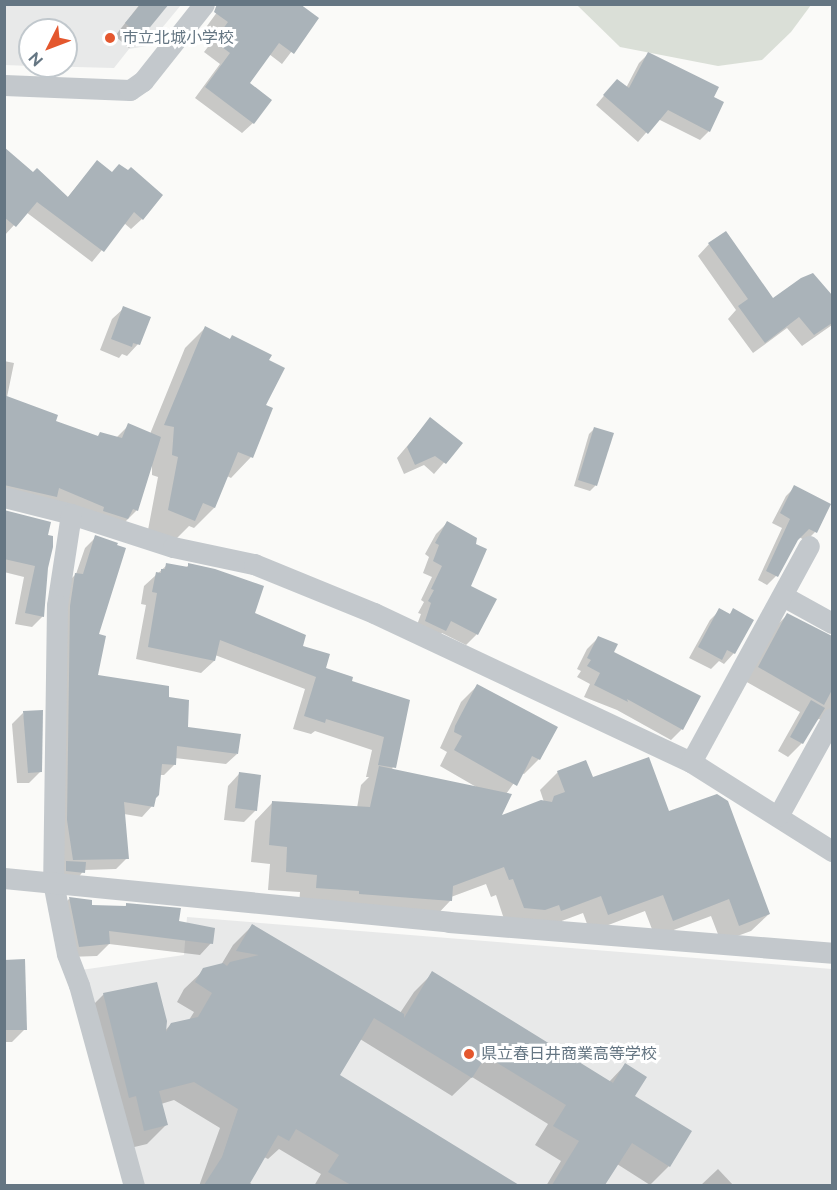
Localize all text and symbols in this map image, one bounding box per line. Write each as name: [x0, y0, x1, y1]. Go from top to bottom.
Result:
north arrow: [18, 18, 78, 78]
place label: 市立北城小学校: [122, 28, 234, 48]
marker: 市立北城小学校: [103, 31, 117, 45]
text: N: [25, 48, 47, 70]
place label: 県立春日井商業高等学校: [481, 1044, 657, 1064]
marker: 県立春日井商業高等学校: [462, 1047, 476, 1061]

